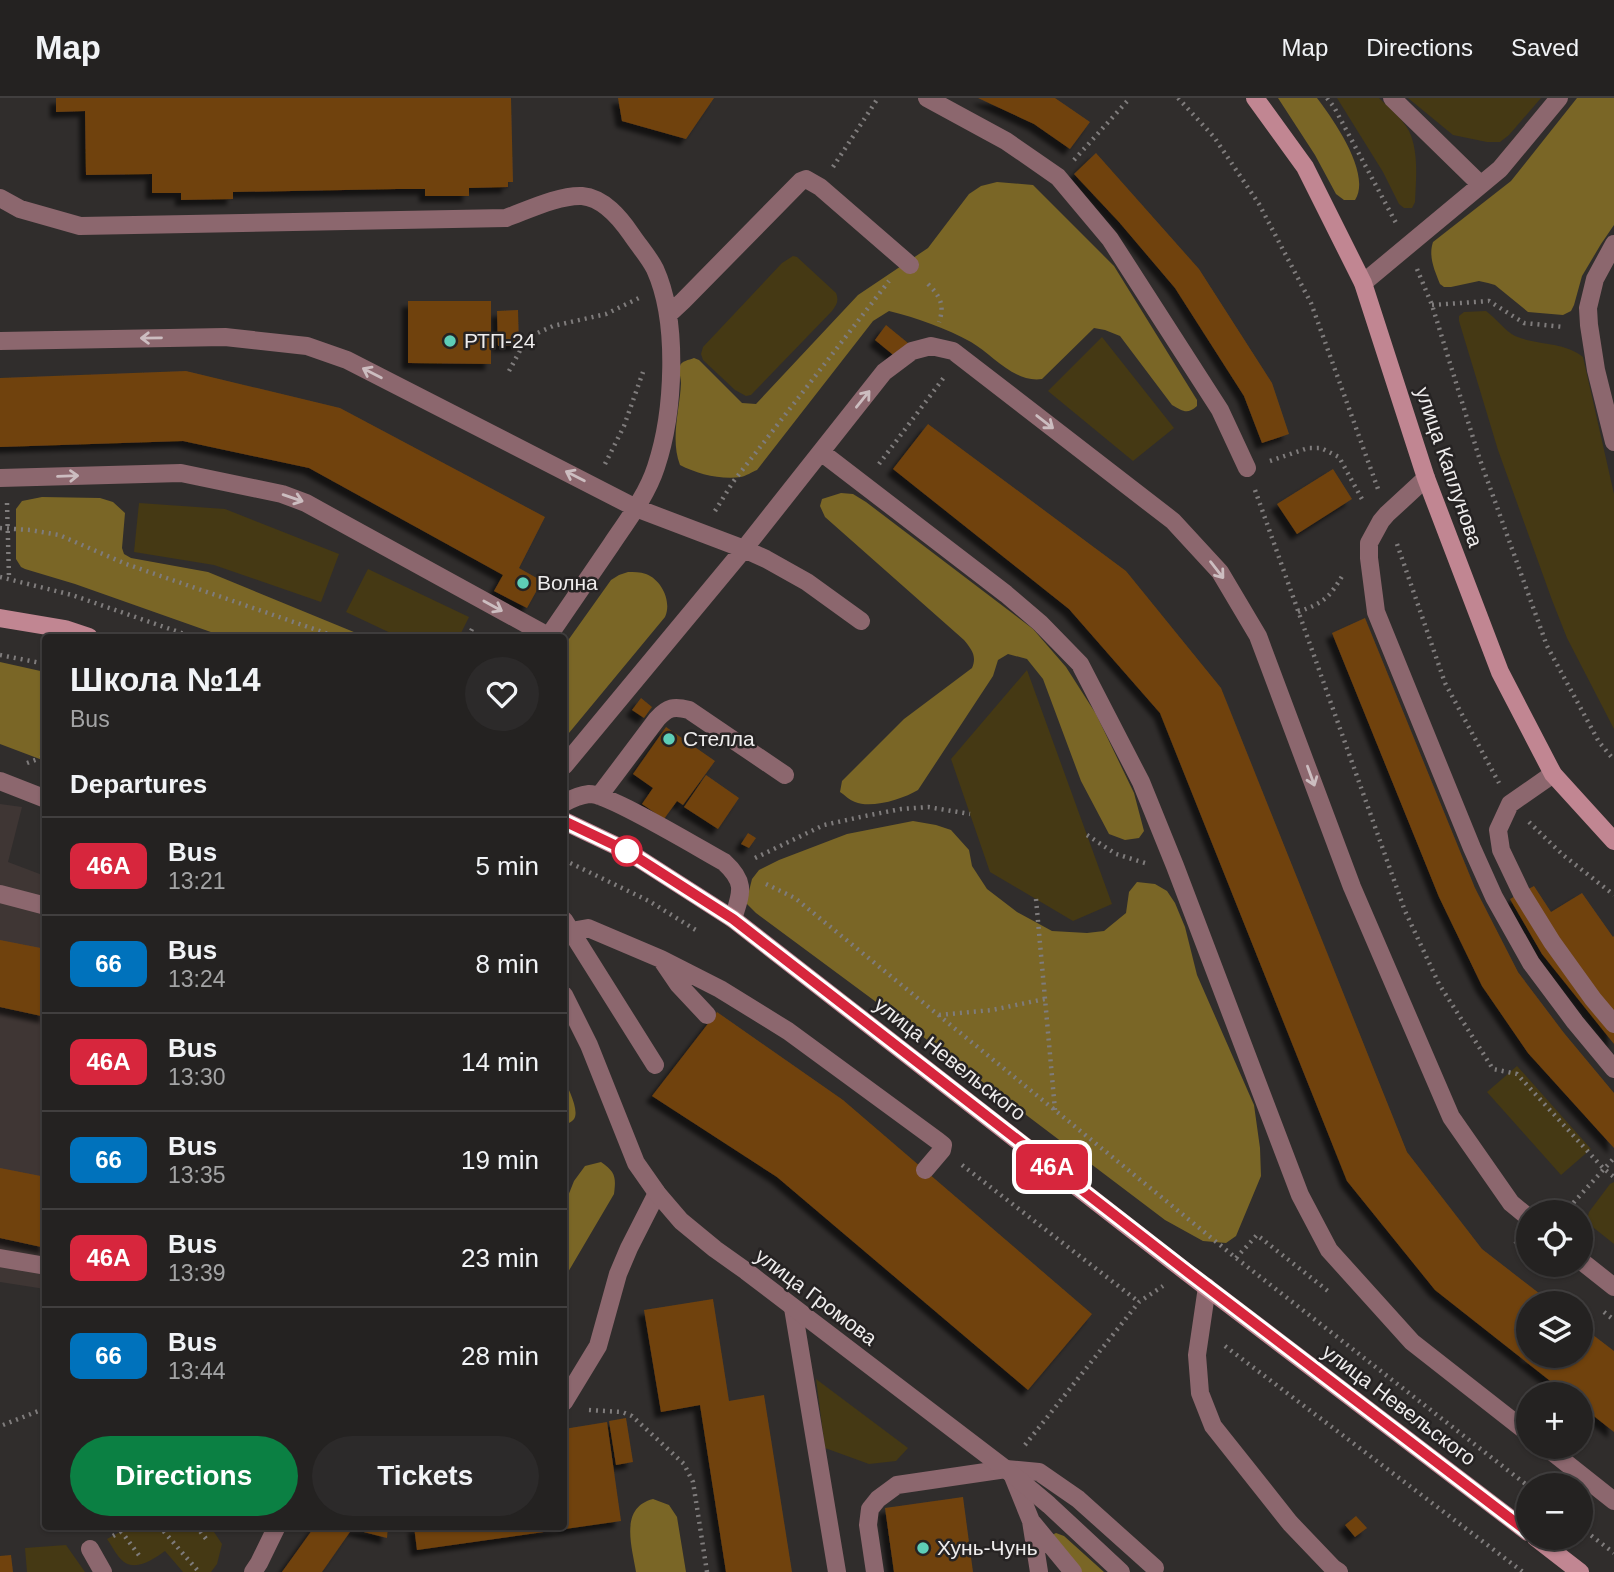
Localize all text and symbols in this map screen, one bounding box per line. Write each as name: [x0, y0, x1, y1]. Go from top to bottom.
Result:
text: Map: [35, 29, 101, 66]
text: Map: [1282, 34, 1328, 61]
text: Directions: [1366, 34, 1473, 61]
text: Saved: [1511, 34, 1579, 61]
place label: РТП-24: [464, 329, 536, 352]
one-way arrow: [140, 331, 163, 345]
marker: РТП-24: [442, 333, 458, 349]
one-way arrow: [363, 366, 383, 380]
street label: улица Каплунова: [1411, 384, 1488, 550]
one-way arrow: [856, 390, 871, 408]
one-way arrow: [1035, 415, 1054, 430]
one-way arrow: [56, 469, 79, 483]
one-way arrow: [565, 469, 586, 483]
one-way arrow: [281, 493, 303, 505]
one-way arrow: [1209, 561, 1224, 579]
place label: Волна: [537, 571, 598, 594]
marker: Волна: [515, 575, 531, 591]
one-way arrow: [483, 599, 503, 613]
button: heart: [465, 657, 539, 731]
text: Школа №14: [70, 661, 261, 698]
text: Bus: [70, 706, 110, 732]
place label: Стелла: [683, 727, 755, 750]
marker: Стелла: [661, 731, 677, 747]
one-way arrow: [1305, 765, 1318, 787]
text: Departures: [70, 769, 207, 799]
unlabelled marker: [612, 836, 642, 866]
text: Bus: [168, 837, 217, 867]
text: 5 min: [475, 851, 539, 881]
text: 46А: [86, 852, 131, 879]
text: 13:21: [168, 868, 226, 894]
text: Bus: [168, 935, 217, 965]
text: 8 min: [475, 949, 539, 979]
text: 66: [95, 950, 122, 977]
text: 13:24: [168, 966, 226, 992]
street label: улица Невельского: [870, 992, 1031, 1125]
text: Bus: [168, 1033, 217, 1063]
text: 14 min: [461, 1047, 539, 1077]
text: 46А: [86, 1048, 131, 1075]
text: 13:30: [168, 1064, 226, 1090]
text: Bus: [168, 1131, 217, 1161]
line badge: 46А: [1012, 1144, 1092, 1190]
text: 19 min: [461, 1145, 539, 1175]
text: 66: [95, 1146, 122, 1173]
text: 46А: [1030, 1153, 1074, 1180]
text: 13:35: [168, 1162, 226, 1188]
map controls: [1516, 1200, 1593, 1550]
button: locate: [1516, 1200, 1593, 1277]
text: Bus: [168, 1229, 217, 1259]
text: 23 min: [461, 1243, 539, 1273]
text: 46А: [86, 1244, 131, 1271]
street label: улица Громова: [751, 1244, 882, 1350]
text: 13:39: [168, 1260, 226, 1286]
button: layers: [1516, 1291, 1593, 1368]
text: Bus: [168, 1327, 217, 1357]
street label: улица Невельского: [1318, 1339, 1480, 1470]
text: 28 min: [461, 1341, 539, 1371]
text: 66: [95, 1342, 122, 1369]
text: 13:44: [168, 1358, 226, 1384]
button: +: [1516, 1382, 1593, 1459]
button: Directions: [70, 1436, 298, 1516]
button: Tickets: [312, 1436, 539, 1516]
button: −: [1516, 1473, 1593, 1550]
place label: Хунь-Чунь: [937, 1536, 1038, 1559]
marker: Хунь-Чунь: [915, 1540, 931, 1556]

